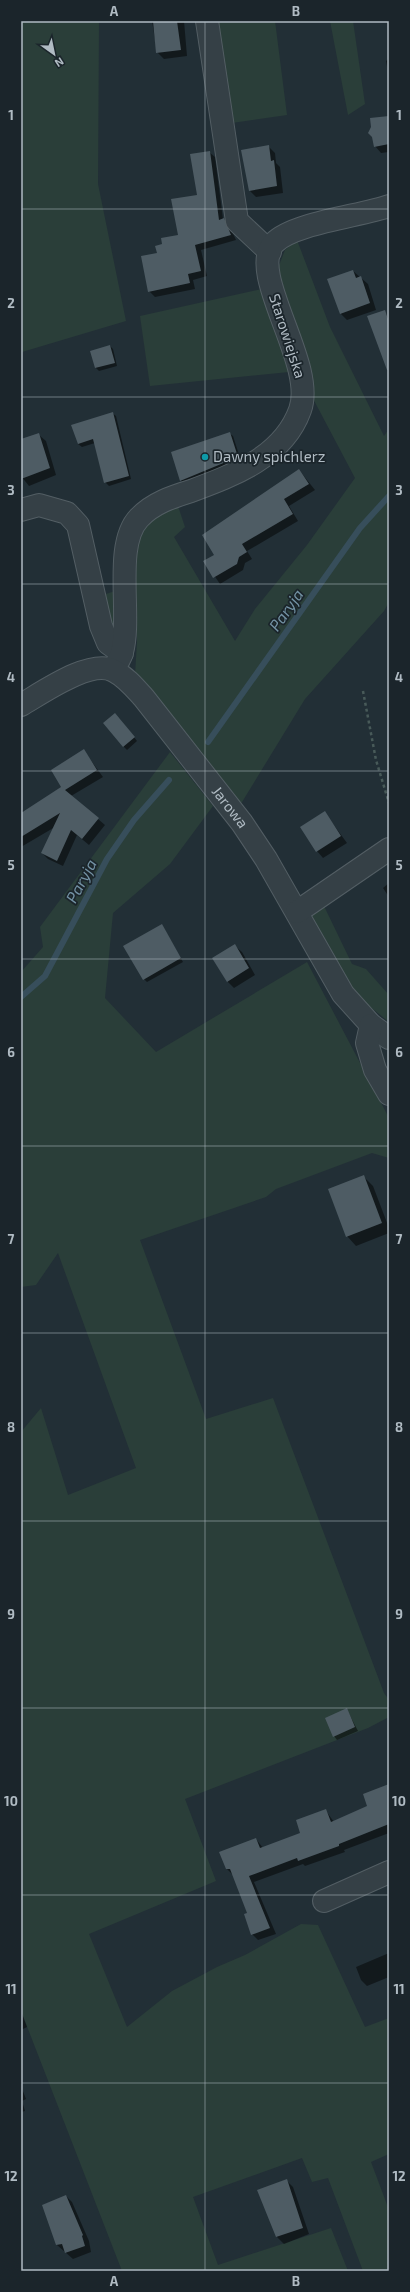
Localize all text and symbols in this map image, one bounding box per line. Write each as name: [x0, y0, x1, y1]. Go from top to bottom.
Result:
text: A: [110, 3, 119, 19]
text: B: [292, 3, 300, 19]
north arrow: [34, 34, 74, 74]
text: N: [53, 55, 67, 70]
text: 1: [8, 107, 14, 123]
text: 1: [396, 107, 402, 123]
street label: Starowiejska: [265, 291, 310, 381]
text: 2: [7, 295, 15, 311]
text: 2: [395, 295, 403, 311]
place label: Dawny spichlerz: [213, 447, 326, 465]
marker: Dawny spichlerz: [200, 452, 210, 462]
text: 3: [7, 482, 15, 498]
text: 3: [395, 482, 403, 498]
water label: Paryja: [264, 585, 308, 635]
text: 4: [7, 669, 15, 685]
text: 4: [395, 669, 403, 685]
street label: Jarowa: [209, 782, 253, 831]
water label: Paryja: [61, 856, 101, 906]
text: 5: [7, 857, 15, 873]
text: 5: [395, 857, 403, 873]
text: 6: [7, 1044, 15, 1060]
text: 6: [395, 1044, 403, 1060]
text: 7: [8, 1231, 15, 1247]
text: 7: [396, 1231, 403, 1247]
text: 8: [7, 1419, 15, 1435]
text: 8: [395, 1419, 403, 1435]
text: 9: [7, 1606, 15, 1622]
text: 9: [395, 1606, 403, 1622]
text: 10: [4, 1793, 18, 1809]
text: 10: [392, 1793, 406, 1809]
text: 11: [5, 1981, 17, 1997]
text: 11: [393, 1981, 405, 1997]
text: 12: [4, 2168, 18, 2184]
text: 12: [392, 2168, 406, 2184]
text: A: [110, 2273, 119, 2289]
text: B: [292, 2273, 300, 2289]

